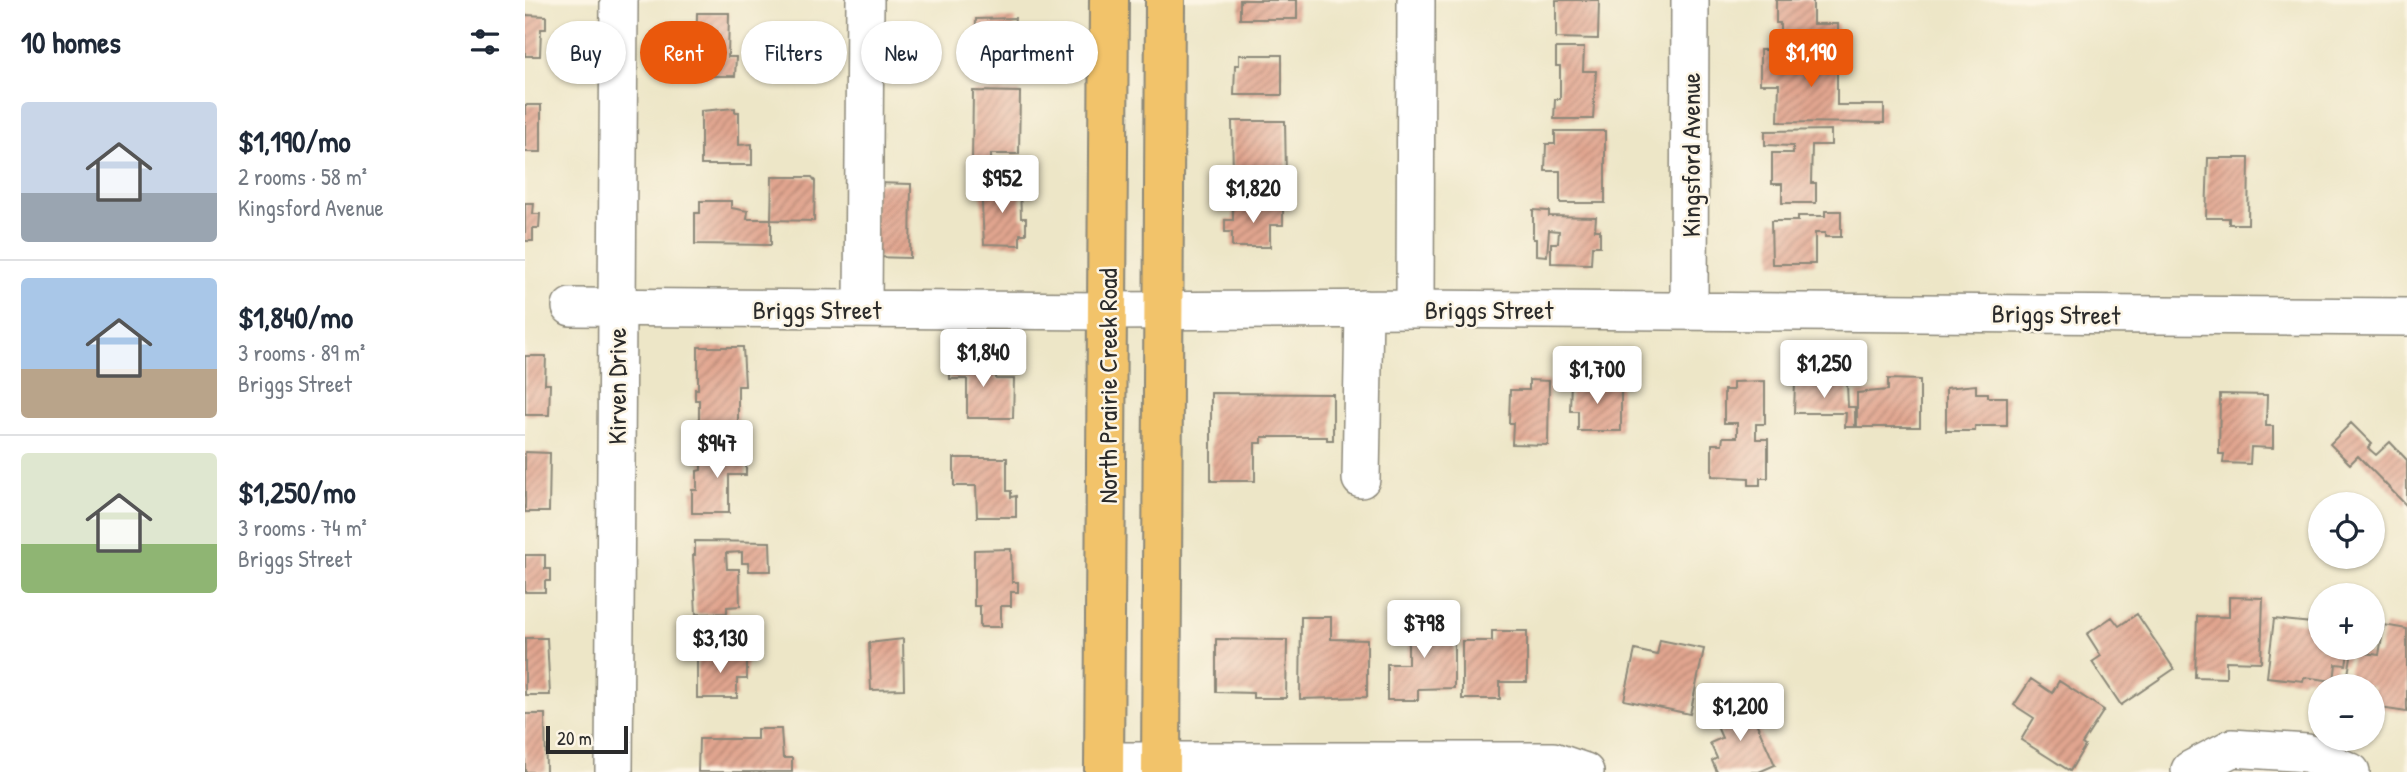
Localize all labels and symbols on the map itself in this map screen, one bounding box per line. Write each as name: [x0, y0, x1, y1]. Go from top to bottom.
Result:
pin: $1,190: [1754, 29, 1868, 89]
street label: Kingsford Avenue: [1673, 73, 1708, 237]
pin: $952: [961, 156, 1043, 215]
pin: $1,820: [1196, 166, 1310, 225]
street label: North Prairie Creek Road: [1090, 268, 1125, 504]
street label: Briggs Street: [753, 292, 882, 327]
street label: Briggs Street: [1425, 292, 1554, 327]
street label: Briggs Street: [1991, 295, 2122, 333]
street label: Kirven Drive: [599, 328, 634, 444]
pin: $1,840: [926, 330, 1040, 389]
pin: $1,250: [1767, 340, 1881, 400]
pin: $1,700: [1540, 346, 1654, 406]
pin: $947: [676, 420, 758, 480]
pin: $798: [1383, 600, 1465, 660]
pin: $3,130: [663, 616, 777, 675]
pin: $1,200: [1683, 684, 1797, 743]
scale bar: [546, 723, 628, 755]

